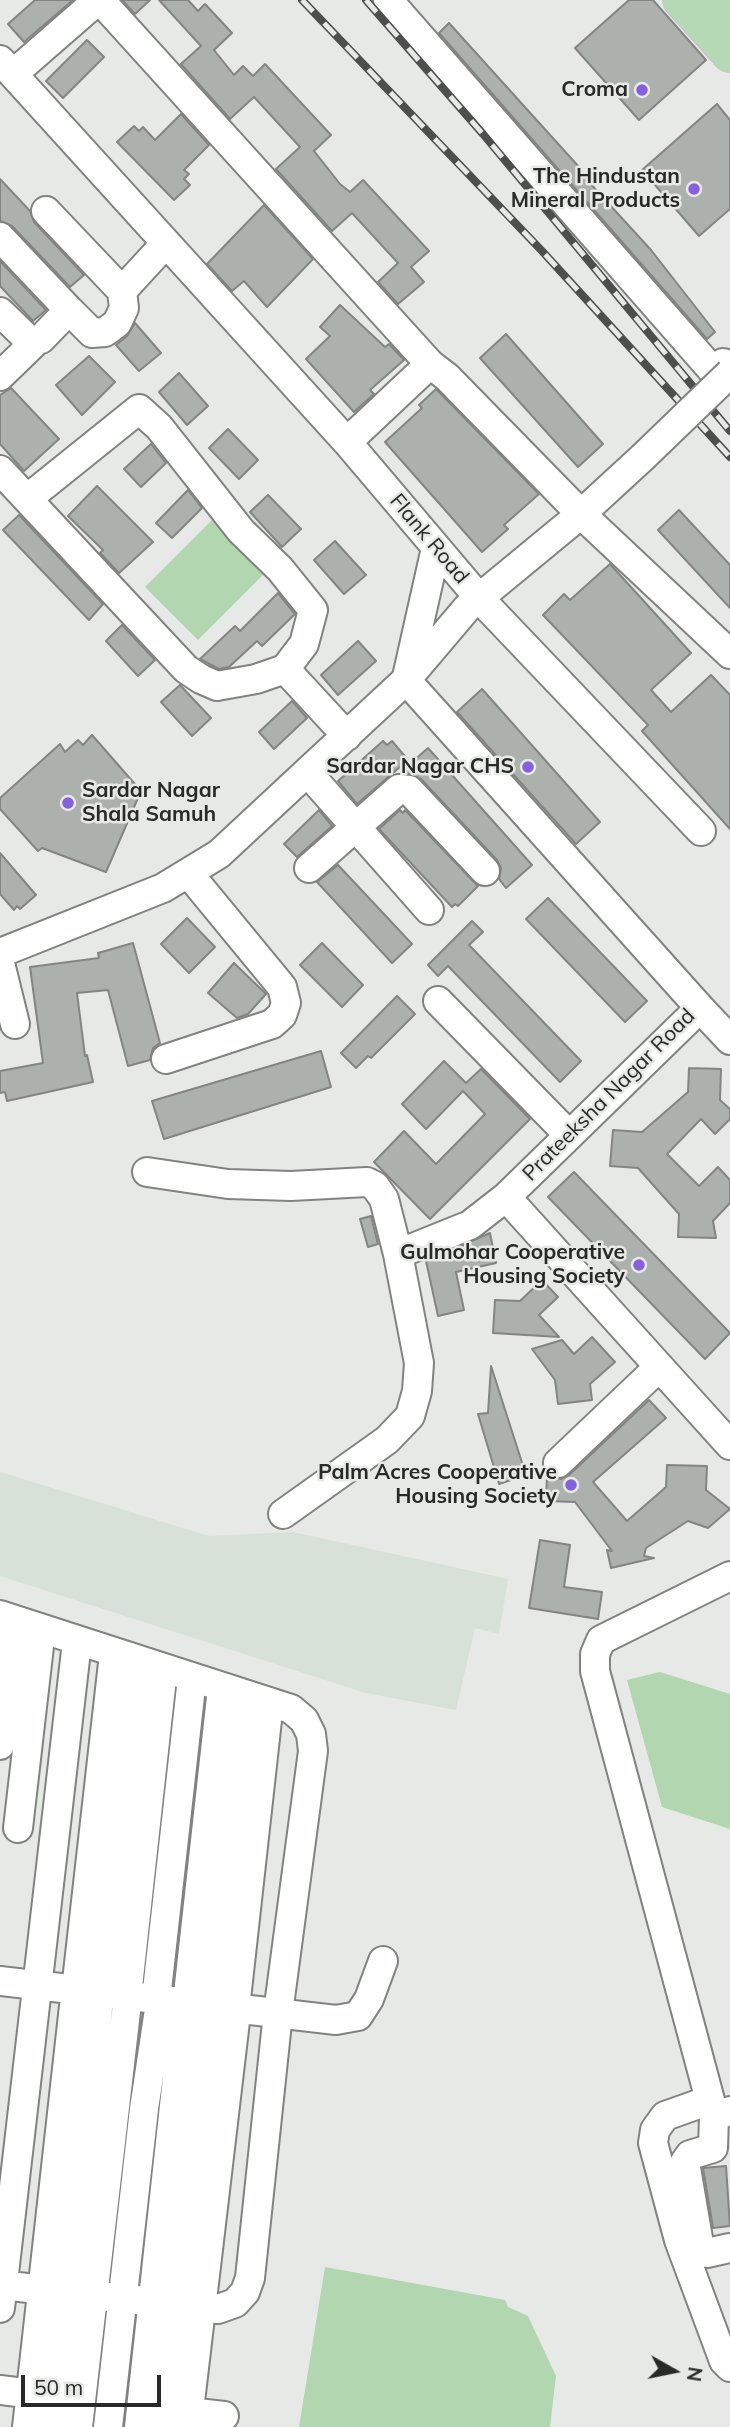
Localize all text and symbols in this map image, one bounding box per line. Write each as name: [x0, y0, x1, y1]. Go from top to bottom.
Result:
place label: Croma: [561, 77, 628, 103]
marker: Croma: [634, 82, 650, 98]
place label: The Hindustan Mineral Products: [511, 164, 680, 214]
marker: The Hindustan Mineral Products: [686, 181, 702, 197]
street label: Flank Road: [384, 489, 474, 589]
place label: Sardar Nagar CHS: [326, 754, 514, 780]
marker: Sardar Nagar CHS: [520, 759, 536, 775]
place label: Sardar Nagar Shala Samuh: [82, 778, 220, 828]
marker: Sardar Nagar Shala Samuh: [60, 795, 76, 811]
street label: Prateeksha Nagar Road: [518, 1004, 700, 1186]
place label: Gulmohar Cooperative Housing Society: [400, 1240, 625, 1290]
marker: Gulmohar Cooperative Housing Society: [631, 1257, 647, 1273]
place label: Palm Acres Cooperative Housing Society: [318, 1460, 557, 1510]
marker: Palm Acres Cooperative Housing Society: [563, 1477, 579, 1493]
north arrow: [639, 2336, 709, 2406]
scale bar: [24, 2360, 164, 2404]
text: N: [682, 2365, 708, 2383]
text: 50 m: [34, 2374, 83, 2400]

